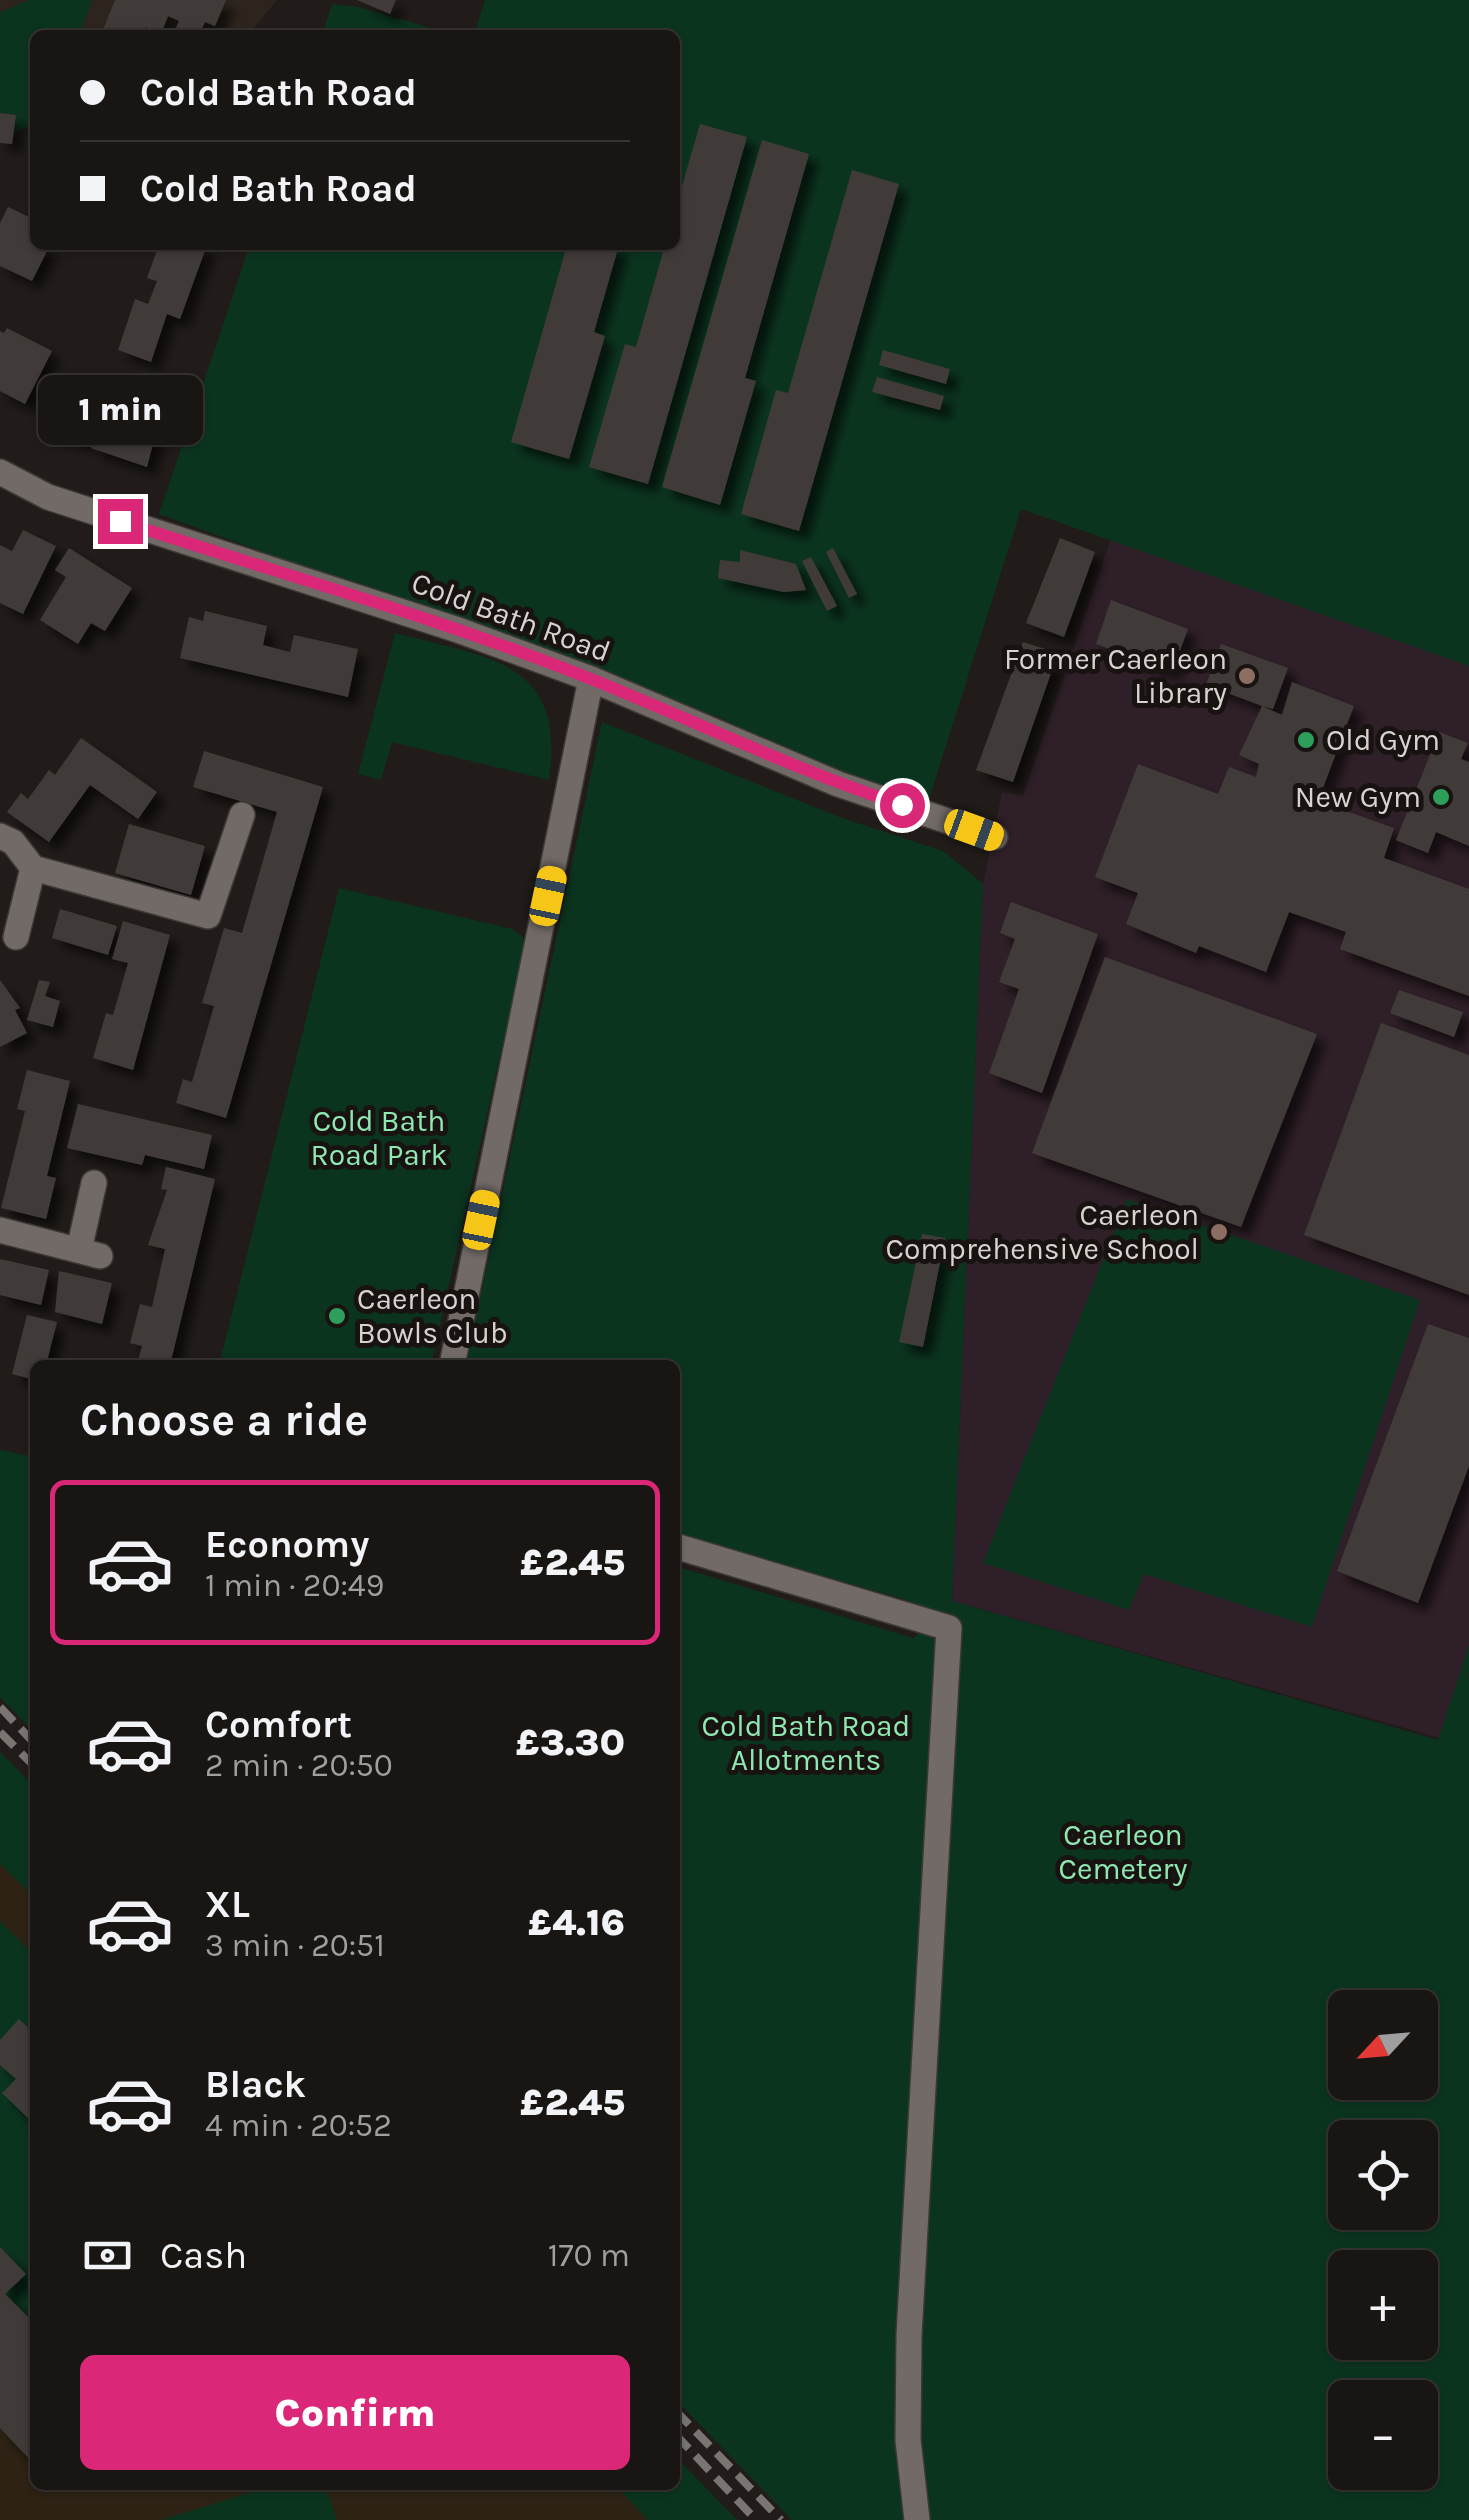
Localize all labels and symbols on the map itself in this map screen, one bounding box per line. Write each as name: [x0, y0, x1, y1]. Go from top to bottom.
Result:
callout: 1 min: [38, 376, 202, 446]
route end: [98, 499, 143, 544]
street label: Cold Bath Road: [407, 564, 615, 670]
place label: Former Caerleon Library: [1004, 641, 1227, 711]
marker: Former Caerleon Library: [1236, 665, 1258, 687]
place label: Old Gym: [1326, 722, 1440, 758]
marker: Old Gym: [1295, 729, 1317, 751]
place label: New Gym: [1295, 779, 1421, 815]
route start: [880, 783, 925, 828]
marker: New Gym: [1430, 786, 1452, 808]
car: [941, 806, 1007, 854]
car: [527, 864, 569, 928]
park label: Cold Bath Road Park: [310, 1103, 448, 1173]
car: [460, 1188, 502, 1252]
place label: Caerleon Comprehensive School: [886, 1197, 1199, 1267]
marker: Caerleon Comprehensive School: [1208, 1221, 1230, 1243]
place label: Caerleon Bowls Club: [357, 1281, 508, 1351]
marker: Caerleon Bowls Club: [326, 1305, 348, 1327]
park label: Cold Bath Road Allotments: [702, 1708, 910, 1778]
park label: Caerleon Cemetery: [1059, 1817, 1187, 1887]
north arrow: [1328, 1990, 1438, 2100]

